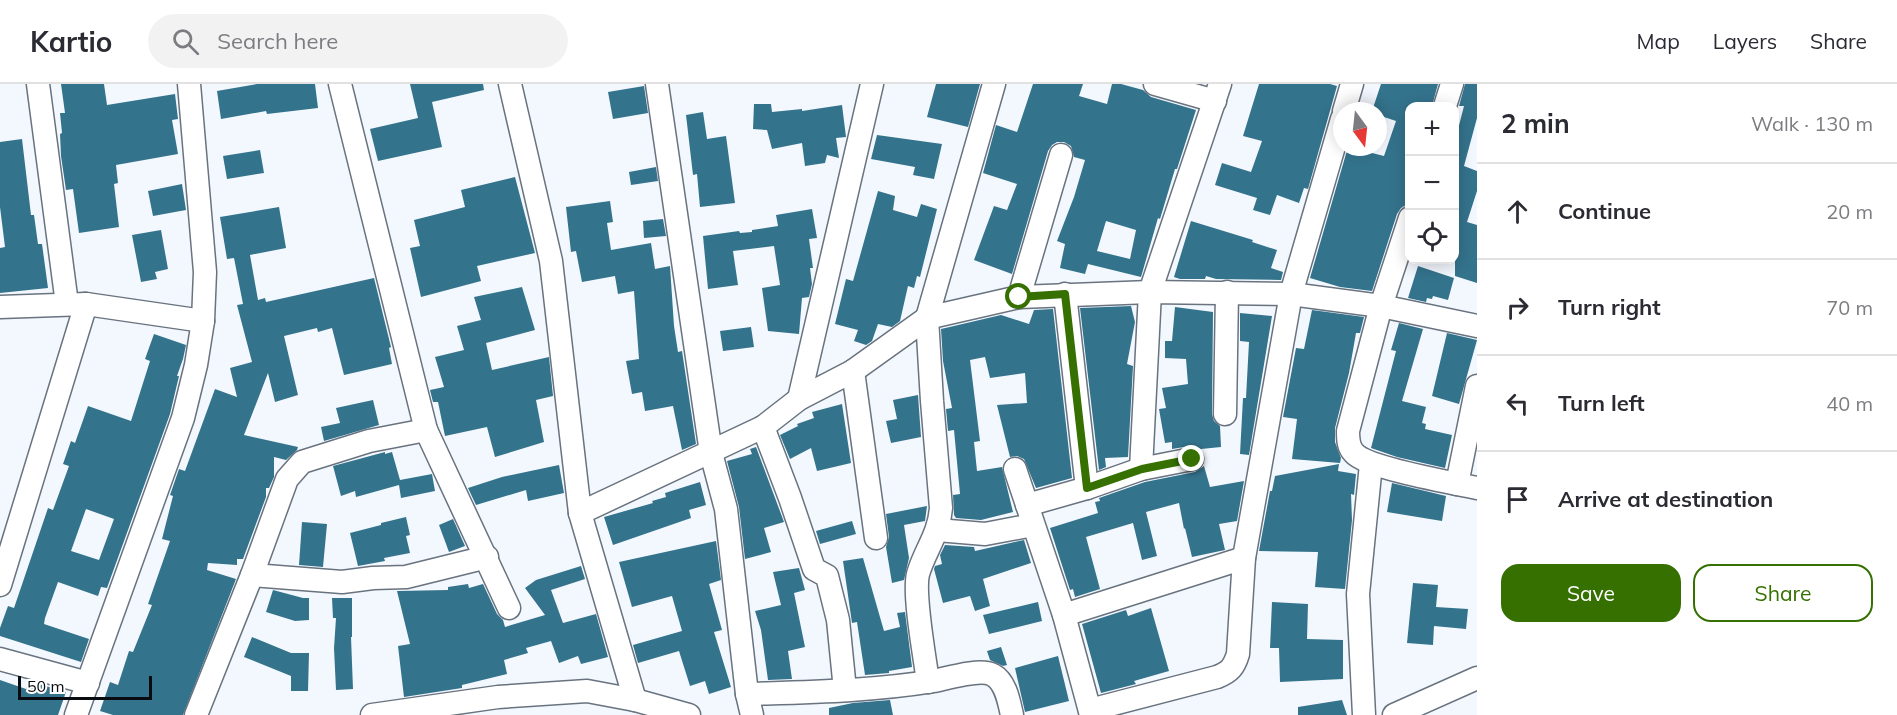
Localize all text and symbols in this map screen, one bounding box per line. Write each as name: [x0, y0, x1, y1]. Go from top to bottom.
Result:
search box: [148, 14, 568, 68]
text: Kartio: [30, 24, 112, 59]
icon: search: [169, 25, 202, 58]
text: Search here: [217, 27, 338, 55]
text: Map: [1637, 28, 1680, 54]
text: Layers: [1713, 28, 1777, 54]
text: Share: [1810, 28, 1867, 54]
north arrow: [1333, 102, 1387, 156]
map controls: [1405, 102, 1459, 264]
button: +: [1405, 102, 1459, 156]
text: 2 min: [1501, 107, 1570, 140]
text: Walk · 130 m: [1751, 111, 1873, 136]
button: −: [1405, 156, 1459, 210]
icon: ahead: [1501, 195, 1534, 228]
text: Continue: [1558, 197, 1651, 225]
text: 20 m: [1826, 199, 1873, 224]
button: locate: [1405, 210, 1459, 264]
route start: [1005, 283, 1031, 309]
icon: right: [1501, 291, 1534, 324]
text: Turn right: [1558, 293, 1661, 321]
text: 70 m: [1826, 295, 1873, 320]
icon: left: [1501, 387, 1534, 420]
text: Turn left: [1558, 389, 1645, 417]
text: 40 m: [1826, 391, 1873, 416]
route end: [1178, 445, 1204, 471]
icon: arrive: [1501, 483, 1534, 516]
text: Arrive at destination: [1558, 485, 1773, 513]
button: Save: [1501, 564, 1681, 622]
button: Share: [1693, 564, 1873, 622]
scale bar: [18, 673, 152, 700]
text: 50 m: [27, 676, 64, 696]

